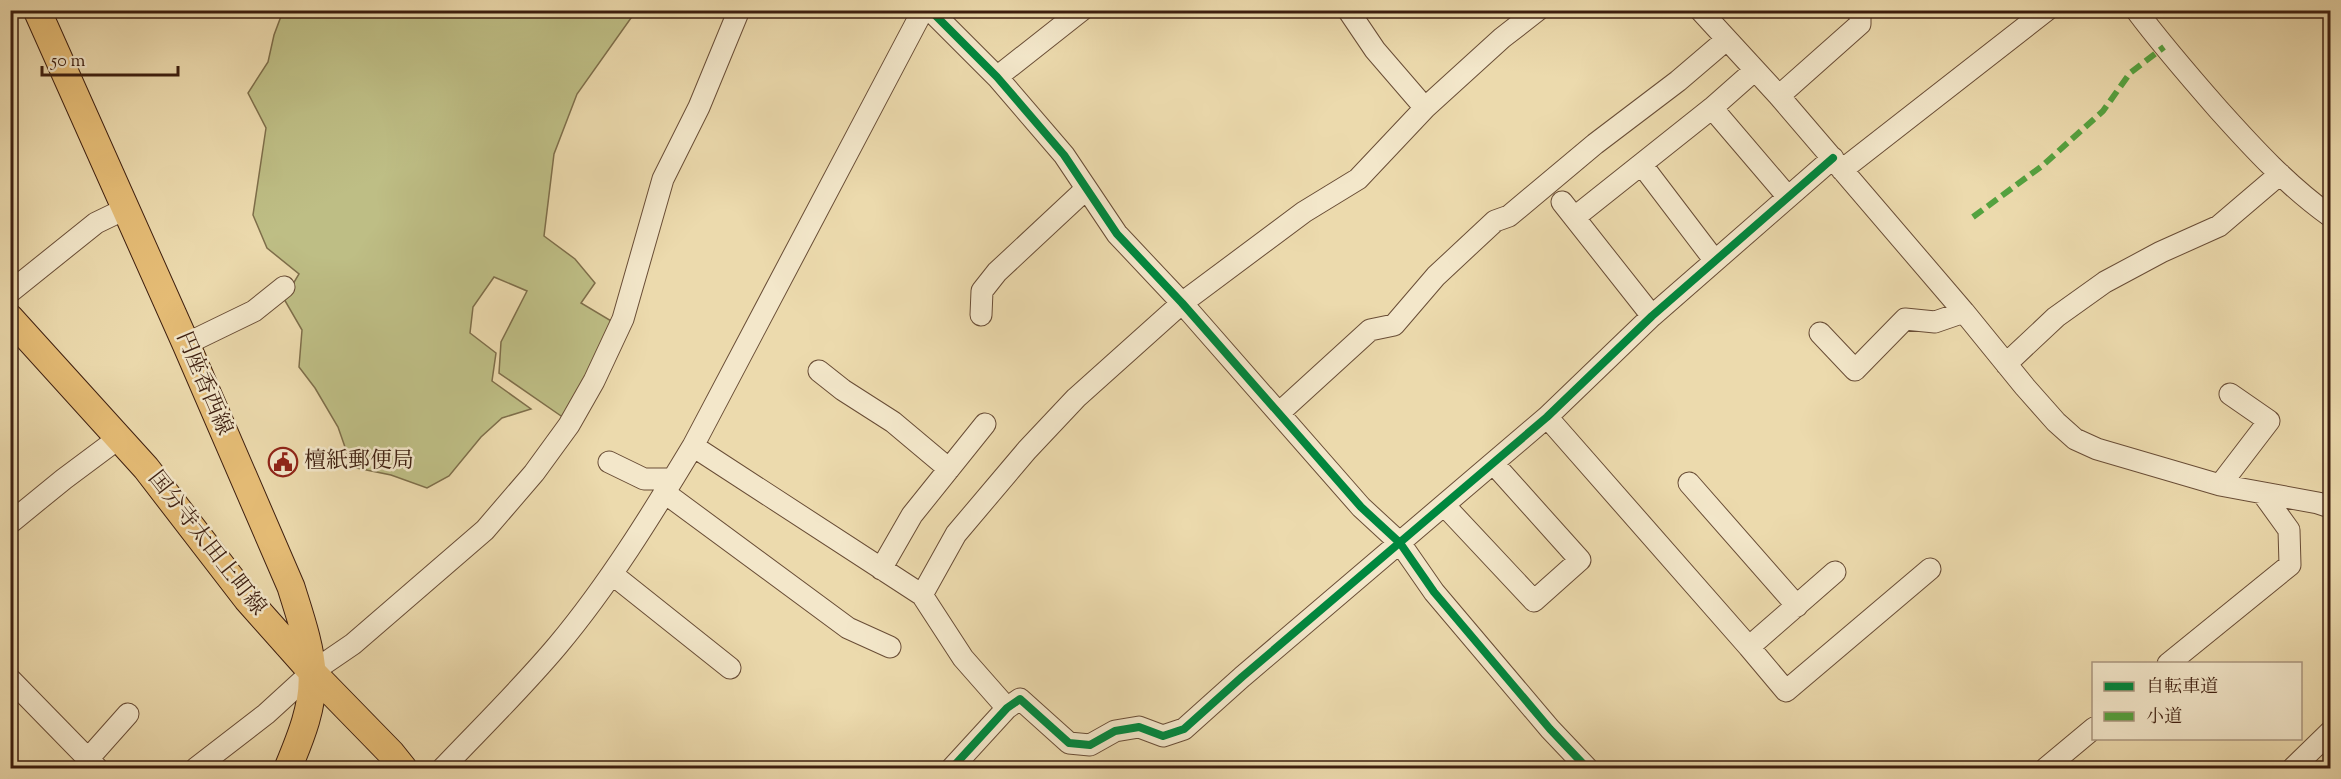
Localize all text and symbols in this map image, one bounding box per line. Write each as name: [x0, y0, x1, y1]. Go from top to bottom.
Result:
scale bar: [42, 39, 178, 77]
text: 50 m: [50, 49, 86, 75]
street label: 円座香西線: [167, 327, 239, 441]
public building icon: 檀紙郵便局: [267, 446, 299, 478]
place label: 檀紙郵便局: [304, 446, 414, 478]
street label: 国分寺太田上町線: [139, 465, 273, 623]
legend: [2092, 662, 2302, 740]
text: 自転車道: [2146, 675, 2218, 701]
text: 小道: [2146, 705, 2182, 731]

